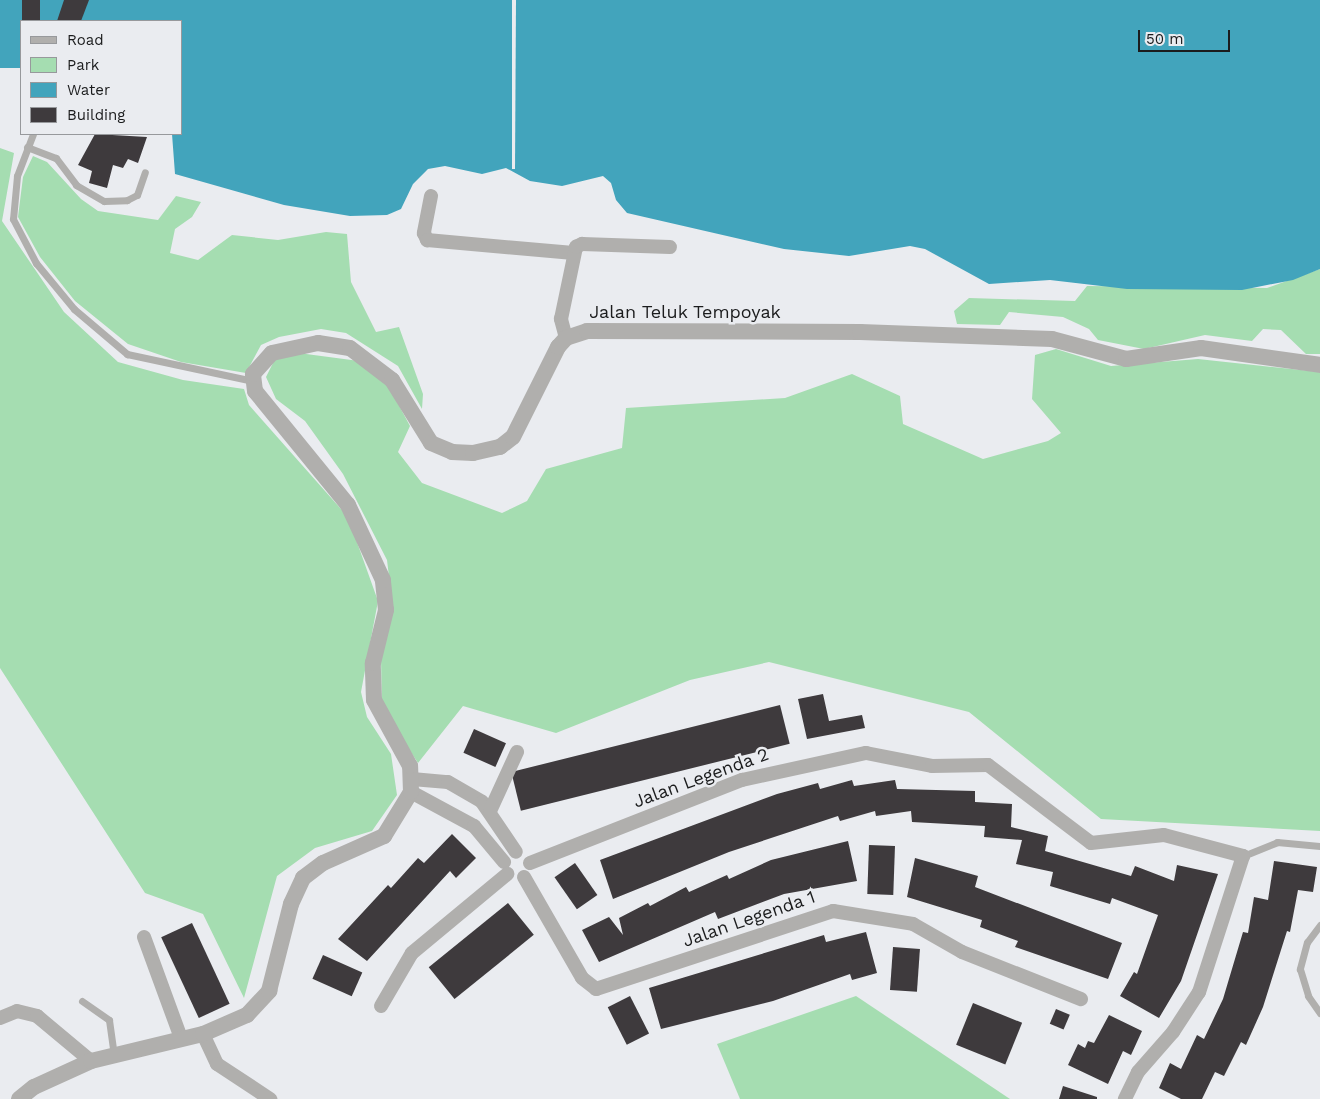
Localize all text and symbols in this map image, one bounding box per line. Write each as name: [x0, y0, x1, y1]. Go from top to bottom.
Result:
legend: [20, 20, 182, 135]
scale bar: [1140, 20, 1232, 52]
text: 50 m: [1146, 30, 1183, 48]
text: Road: [67, 31, 104, 49]
text: Park: [67, 56, 99, 74]
text: Water: [67, 81, 110, 99]
text: Building: [67, 106, 125, 124]
street label: Jalan Teluk Tempoyak: [589, 301, 781, 323]
street label: Jalan Legenda 2: [630, 743, 772, 813]
street label: Jalan Legenda 1: [679, 886, 819, 952]

